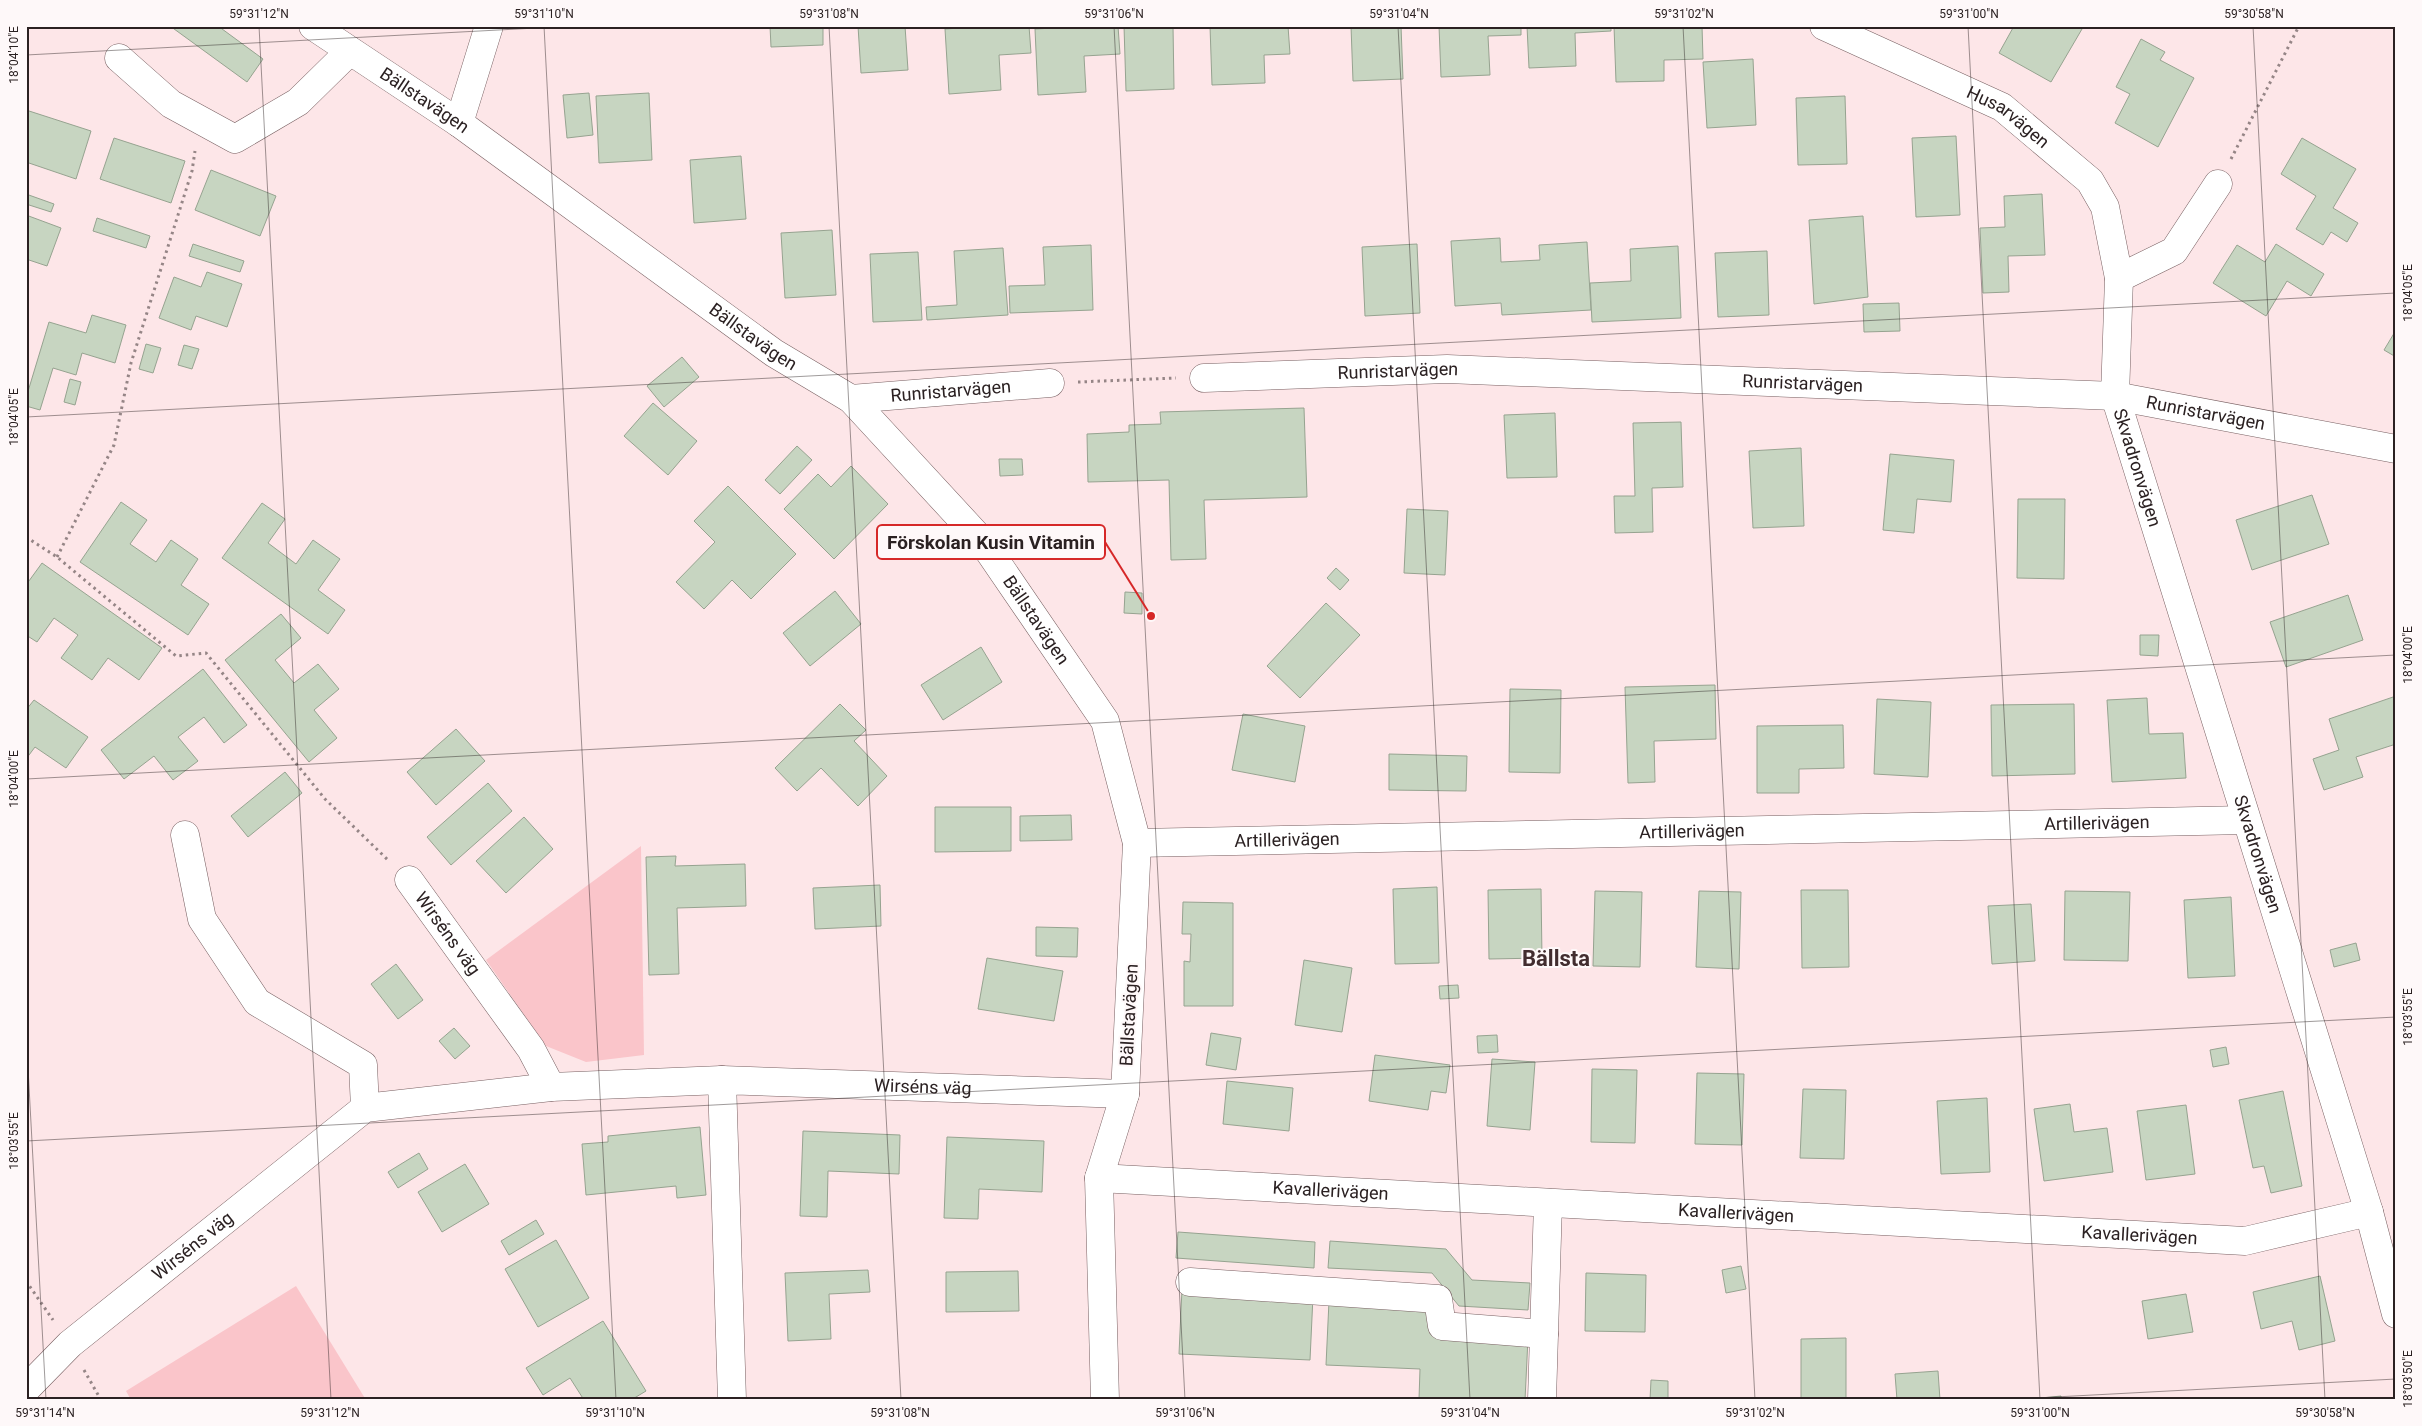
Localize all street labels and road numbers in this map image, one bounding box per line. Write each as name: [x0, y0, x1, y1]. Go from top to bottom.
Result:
street label: Bällstavägen: [376, 63, 474, 137]
street label: Husarvägen: [1964, 81, 2054, 152]
street label: Bällstavägen: [705, 298, 801, 374]
street label: Runristarvägen: [1337, 358, 1459, 383]
street label: Runristarvägen: [1742, 370, 1863, 396]
street label: Runristarvägen: [890, 375, 1012, 406]
street label: Runristarvägen: [2145, 391, 2267, 434]
street label: Skvadronvägen: [2110, 406, 2166, 529]
street label: Bällstavägen: [999, 572, 1074, 668]
street label: Skvadronvägen: [2230, 793, 2286, 916]
street label: Artillerivägen: [2044, 811, 2150, 834]
street label: Artillerivägen: [1639, 819, 1745, 843]
street label: Artillerivägen: [1234, 828, 1340, 851]
street label: Wirséns väg: [411, 888, 485, 979]
street label: Bällstavägen: [1115, 963, 1142, 1067]
street label: Wirséns väg: [874, 1074, 972, 1099]
street label: Kavallerivägen: [1272, 1177, 1389, 1204]
street label: Kavallerivägen: [1677, 1199, 1795, 1226]
street label: Wirséns väg: [148, 1207, 237, 1284]
street label: Kavallerivägen: [2081, 1221, 2198, 1248]

